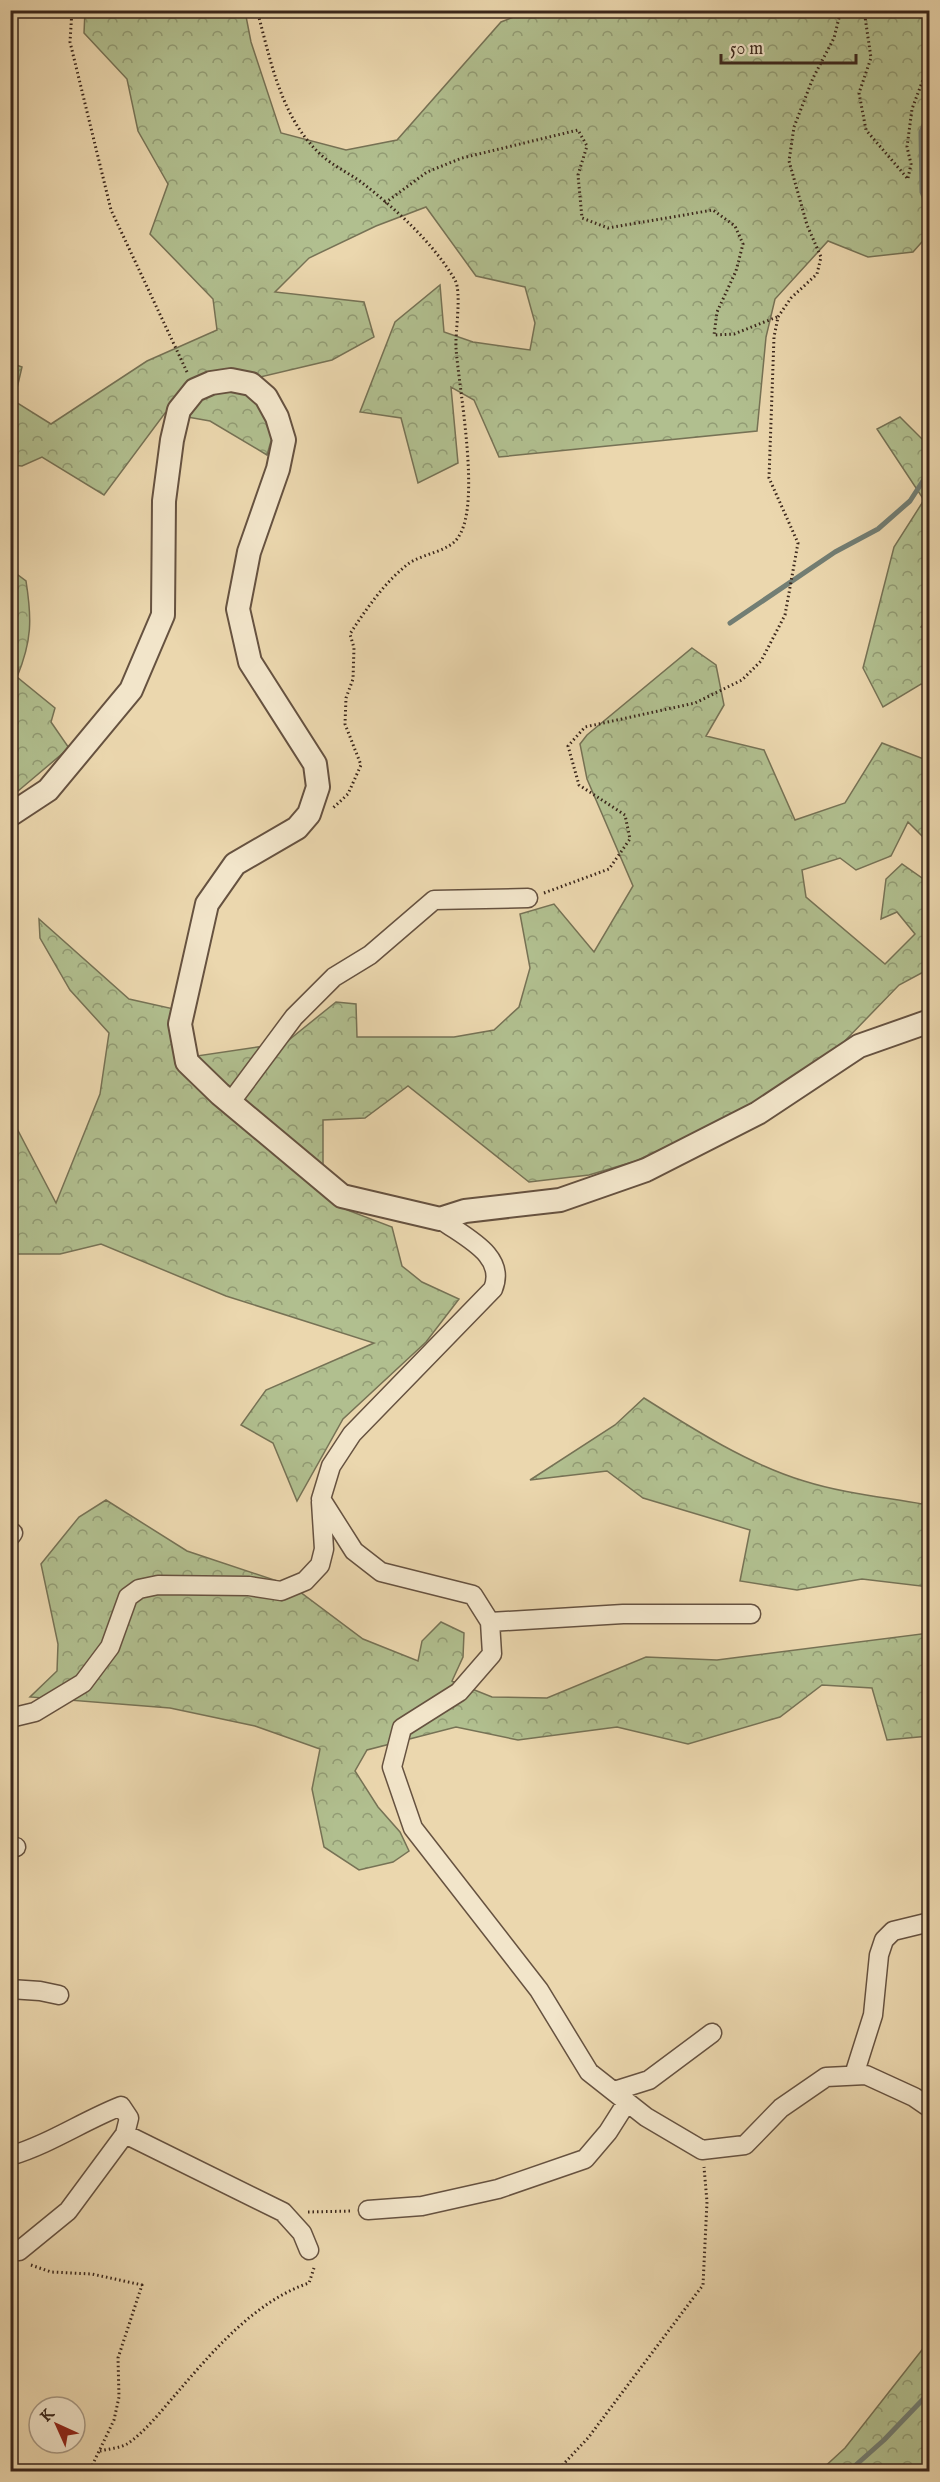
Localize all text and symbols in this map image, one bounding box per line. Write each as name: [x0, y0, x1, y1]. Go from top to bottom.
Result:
scale bar: [721, 27, 856, 65]
text: 50 m: [730, 38, 763, 61]
north arrow: [27, 2395, 87, 2455]
text: K: [37, 2404, 60, 2427]

